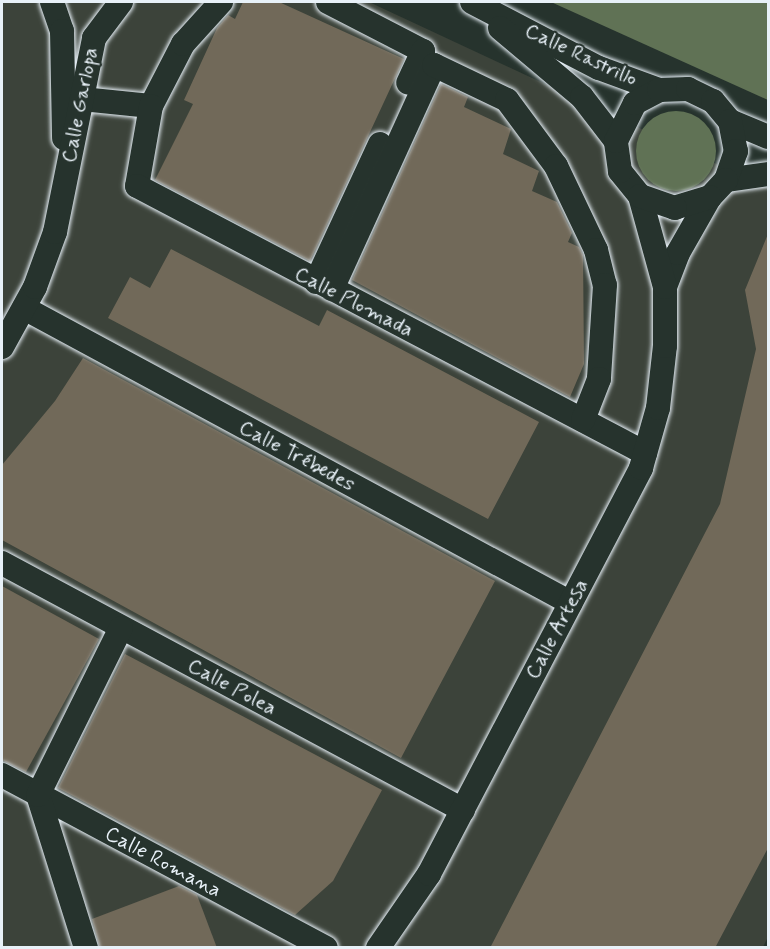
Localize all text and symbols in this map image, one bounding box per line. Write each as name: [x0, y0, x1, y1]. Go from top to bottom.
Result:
street label: Calle Rastrillo: [522, 18, 640, 92]
street label: Calle Garlopa: [57, 46, 103, 164]
street label: Calle Plomada: [289, 261, 419, 343]
street label: Calle Trébedes: [235, 415, 359, 497]
street label: Calle Artesa: [520, 574, 594, 684]
street label: Calle Polea: [183, 653, 281, 721]
street label: Calle Romana: [99, 820, 227, 904]

